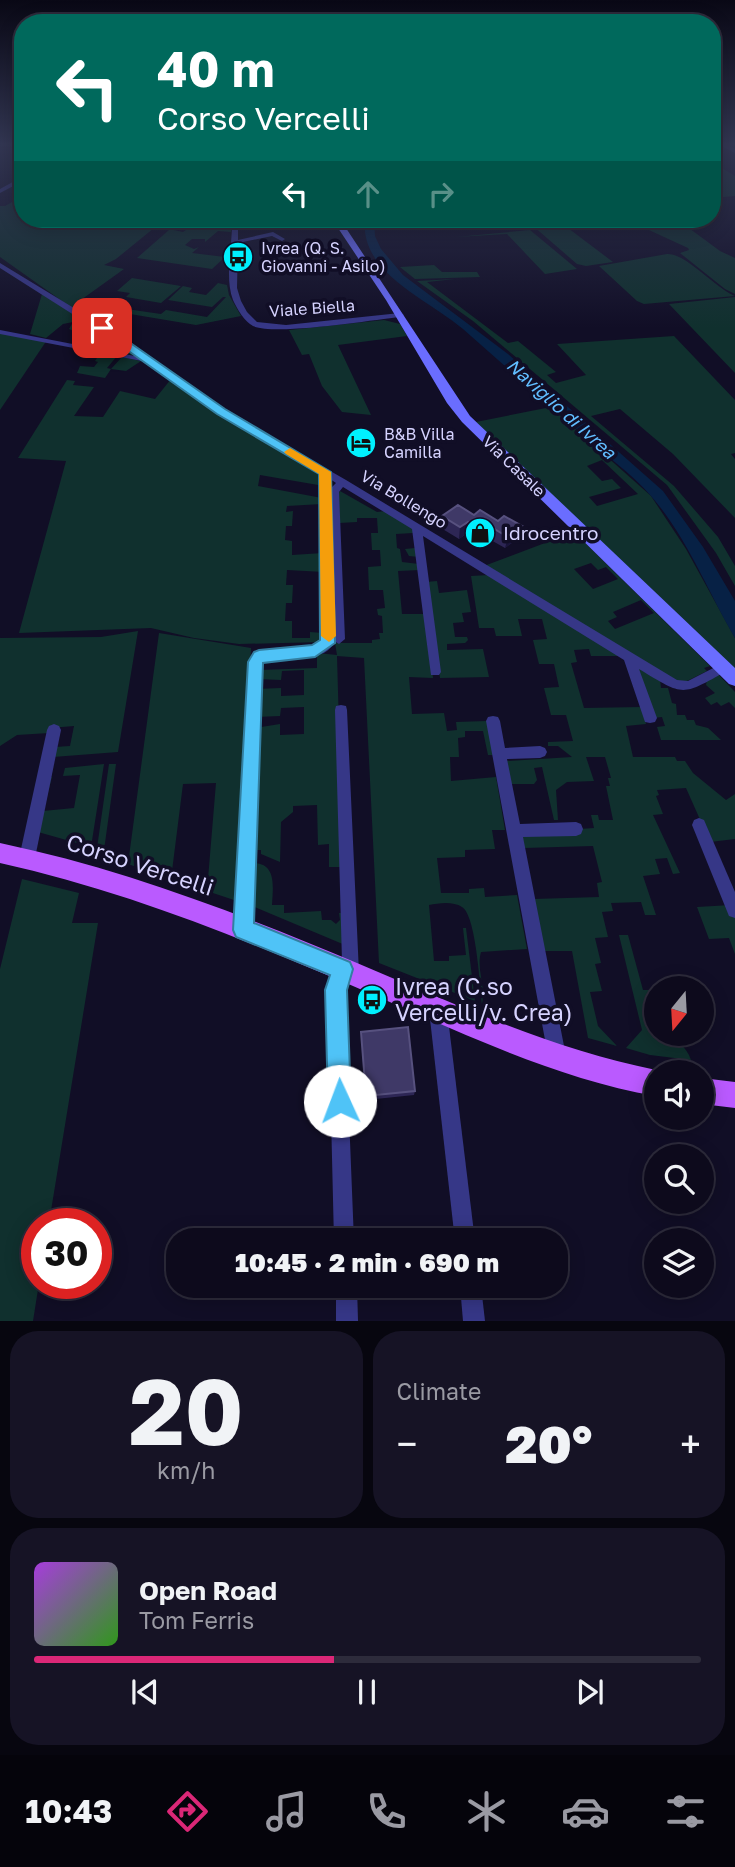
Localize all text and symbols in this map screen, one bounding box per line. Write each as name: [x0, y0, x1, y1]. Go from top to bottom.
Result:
text: 40 m: [157, 39, 275, 98]
icon: left: [42, 42, 133, 133]
text: Corso Vercelli: [157, 99, 370, 137]
icon: left: [276, 175, 314, 213]
icon: ahead: [349, 175, 387, 213]
icon: right: [422, 175, 460, 213]
place label: Ivrea (Q. S. Giovanni - Asilo): [261, 238, 385, 276]
bus stop icon: Ivrea (Q. S. Giovanni - Asilo): [221, 240, 255, 274]
street label: Viale Biella: [268, 295, 356, 321]
pin: [72, 298, 132, 358]
icon: arrive: [83, 309, 121, 347]
water label: Naviglio di Ivrea: [503, 354, 621, 463]
place label: B&B Villa Camilla: [384, 424, 454, 462]
hotel icon: B&B Villa Camilla: [344, 426, 378, 460]
street label: Via Casale: [478, 431, 550, 501]
street label: Via Bollengo: [357, 465, 451, 533]
shop icon: Idrocentro: [463, 516, 497, 550]
place label: Idrocentro: [503, 521, 598, 544]
street label: Corso Vercelli: [63, 827, 217, 901]
place label: Ivrea (C.so Vercelli/v. Crea): [395, 972, 573, 1026]
north arrow: [644, 976, 714, 1046]
map controls: [644, 976, 714, 1298]
bus stop icon: Ivrea (C.so Vercelli/v. Crea): [355, 983, 389, 1017]
button: sound: [644, 1060, 714, 1130]
position arrow: [303, 1064, 377, 1138]
button: search: [644, 1144, 714, 1214]
speed limit sign: 30: [21, 1208, 112, 1299]
button: layers: [644, 1228, 714, 1298]
text: 10:45 · 2 min · 690 m: [235, 1247, 499, 1278]
text: 20: [129, 1356, 244, 1465]
text: Climate: [397, 1377, 481, 1405]
text: 20°: [505, 1412, 592, 1474]
text: −: [397, 1421, 417, 1466]
text: +: [680, 1421, 701, 1466]
text: km/h: [157, 1456, 216, 1484]
text: Open Road: [139, 1575, 277, 1606]
text: Tom Ferris: [139, 1606, 254, 1634]
icon: previous: [126, 1673, 164, 1711]
icon: pause: [348, 1673, 386, 1711]
icon: next: [571, 1673, 609, 1711]
icon: directions: [163, 1787, 212, 1836]
icon: music: [262, 1787, 311, 1836]
icon: phone: [362, 1787, 411, 1836]
icon: climate: [462, 1787, 511, 1836]
icon: car: [561, 1787, 610, 1836]
icon: filters: [661, 1787, 710, 1836]
text: 10:43: [25, 1792, 112, 1830]

